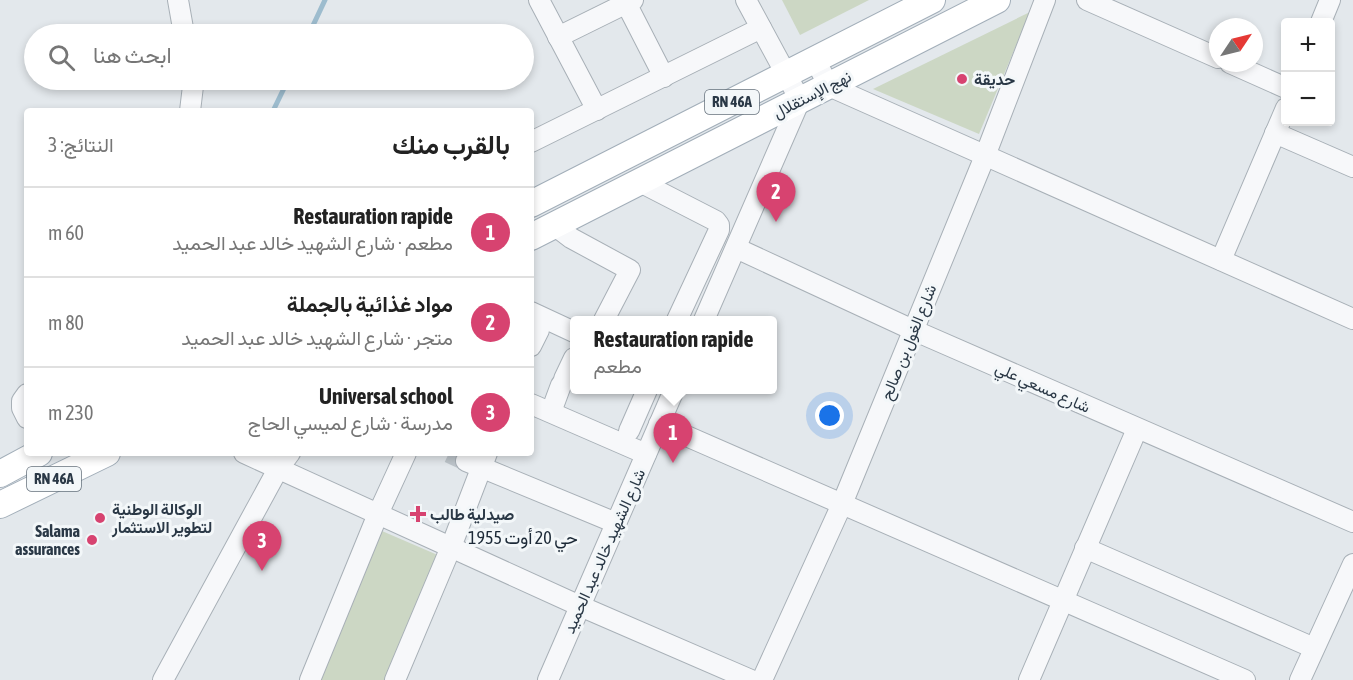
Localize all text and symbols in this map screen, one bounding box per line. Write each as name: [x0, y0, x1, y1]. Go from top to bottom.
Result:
north arrow: [1209, 18, 1263, 72]
map controls: [1281, 18, 1335, 126]
button: +: [1281, 18, 1335, 72]
search box: [24, 24, 534, 90]
icon: search: [45, 41, 78, 74]
text: ابحث هنا: [93, 42, 172, 68]
street label: نهج الإستقلال: [770, 67, 855, 124]
place label: حديقة: [974, 70, 1015, 89]
marker: حديقة: [955, 72, 969, 86]
button: −: [1281, 72, 1335, 126]
road number: RN 46A: [705, 90, 759, 114]
text: بالقرب منك: [392, 130, 510, 160]
text: النتائج: 3: [48, 133, 114, 156]
pin: 2: [756, 172, 796, 222]
text: Restauration rapide: [293, 203, 453, 229]
text: 60 m: [48, 221, 84, 244]
text: 1: [486, 221, 495, 244]
text: مطعم · شارع الشهيد خالد عبد الحميد: [172, 231, 453, 254]
street label: شارع الغول بن صالح: [877, 282, 942, 404]
text: مواد غذائية بالجملة: [287, 291, 453, 317]
text: 80 m: [48, 311, 84, 334]
text: 2: [486, 311, 495, 334]
popup: [570, 316, 777, 394]
text: متجر · شارع الشهيد خالد عبد الحميد: [181, 326, 453, 349]
text: Restauration rapide: [594, 326, 753, 352]
text: مطعم: [594, 354, 642, 377]
street label: شارع مسعي علي: [991, 358, 1093, 421]
text: Universal school: [319, 383, 453, 409]
text: 230 m: [48, 401, 93, 424]
text: 3: [486, 401, 495, 424]
your location: [815, 401, 844, 430]
text: مدرسة · شارع لميسي الحاج: [248, 411, 453, 434]
pin: 1: [654, 414, 692, 463]
street label: شارع الشهيد خالد عبد الحميد: [560, 466, 651, 637]
road number: RN 46A: [27, 467, 81, 491]
place label: الوكالة الوطنية لتطوير الاستثمار: [111, 500, 212, 538]
place label: صيدلية طالب: [430, 505, 514, 524]
marker: صيدلية طالب: [411, 507, 425, 521]
marker: الوكالة الوطنية لتطوير الاستثمار: [93, 511, 107, 525]
place label: Salama assurances: [15, 522, 80, 558]
pin: 3: [242, 522, 282, 571]
district label: حي 20 أوت 1955: [468, 527, 578, 553]
marker: Salama assurances: [85, 533, 99, 547]

